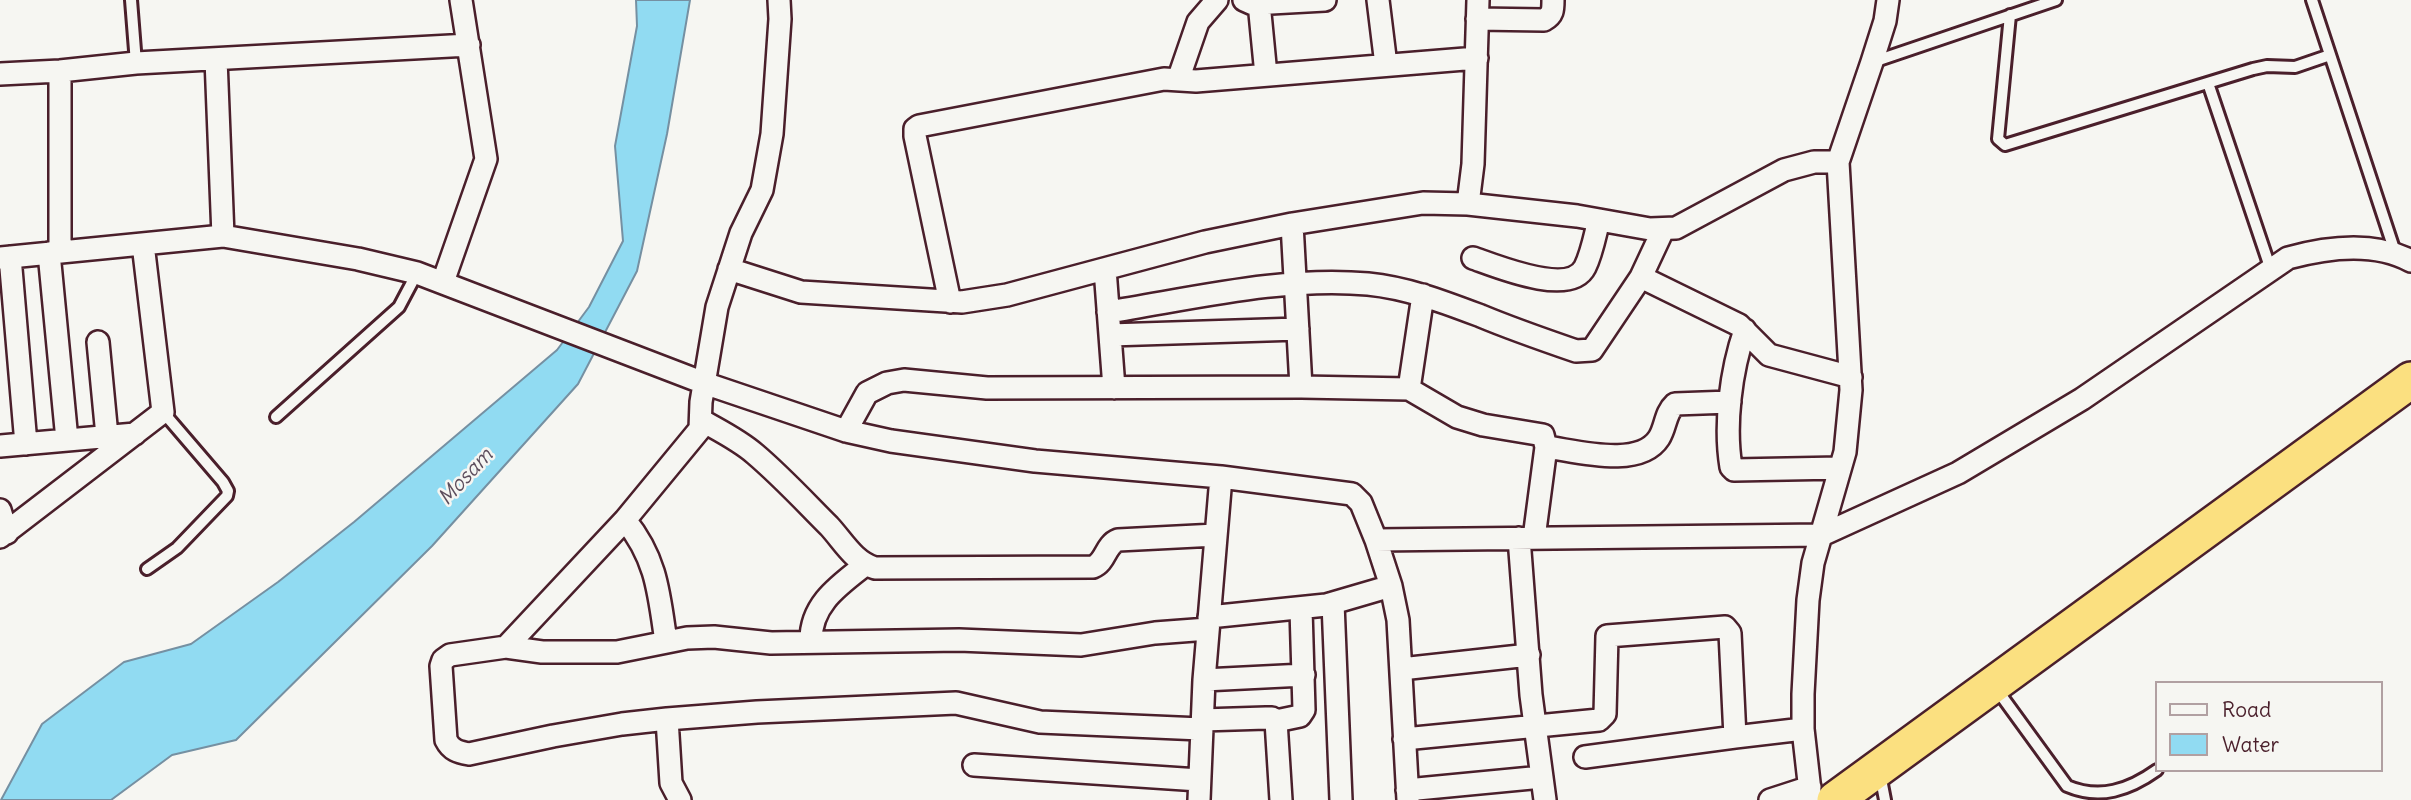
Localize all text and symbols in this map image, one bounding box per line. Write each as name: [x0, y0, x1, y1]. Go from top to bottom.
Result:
water label: Mosam: [433, 443, 499, 511]
legend: [2156, 681, 2383, 772]
text: Road: [2222, 696, 2271, 723]
text: Water: [2222, 731, 2279, 758]

